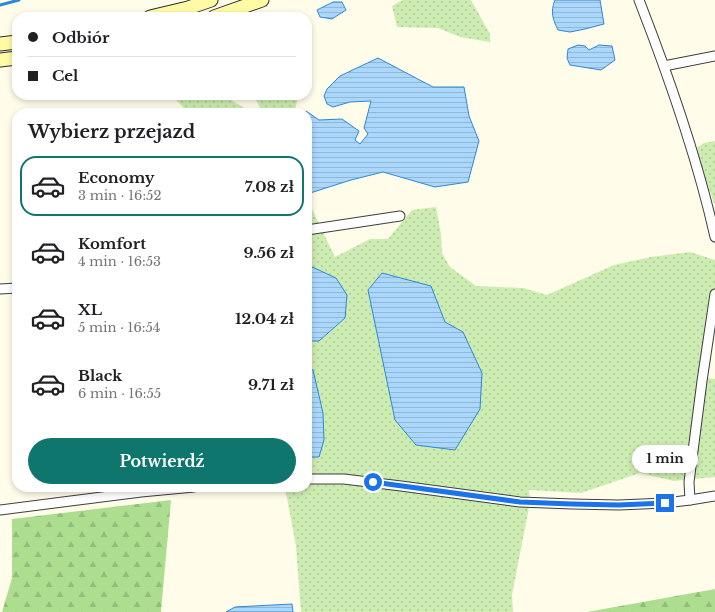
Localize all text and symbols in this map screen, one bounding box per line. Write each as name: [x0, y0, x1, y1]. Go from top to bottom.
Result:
text: Odbiór: [52, 28, 109, 47]
text: Cel: [52, 66, 78, 85]
text: Wybierz przejazd: [28, 121, 195, 143]
icon: car: [30, 168, 66, 204]
text: Economy: [78, 168, 155, 187]
text: 7.08 zł: [245, 177, 294, 196]
text: 3 min · 16:52: [78, 187, 162, 204]
icon: car: [30, 234, 66, 270]
text: Komfort: [78, 234, 146, 253]
text: 9.56 zł: [243, 243, 294, 262]
text: 4 min · 16:53: [78, 253, 161, 270]
icon: car: [30, 300, 66, 336]
text: XL: [78, 300, 102, 319]
text: 12.04 zł: [235, 309, 294, 328]
text: 5 min · 16:54: [78, 319, 160, 336]
icon: car: [30, 366, 66, 402]
text: Black: [78, 366, 122, 385]
text: 9.71 zł: [248, 375, 294, 394]
text: 6 min · 16:55: [78, 385, 161, 402]
button: Potwierdź: [28, 438, 296, 484]
callout: 1 min: [632, 445, 698, 473]
text: 1 min: [646, 450, 684, 467]
route start: [364, 473, 382, 491]
route end: [656, 494, 674, 512]

